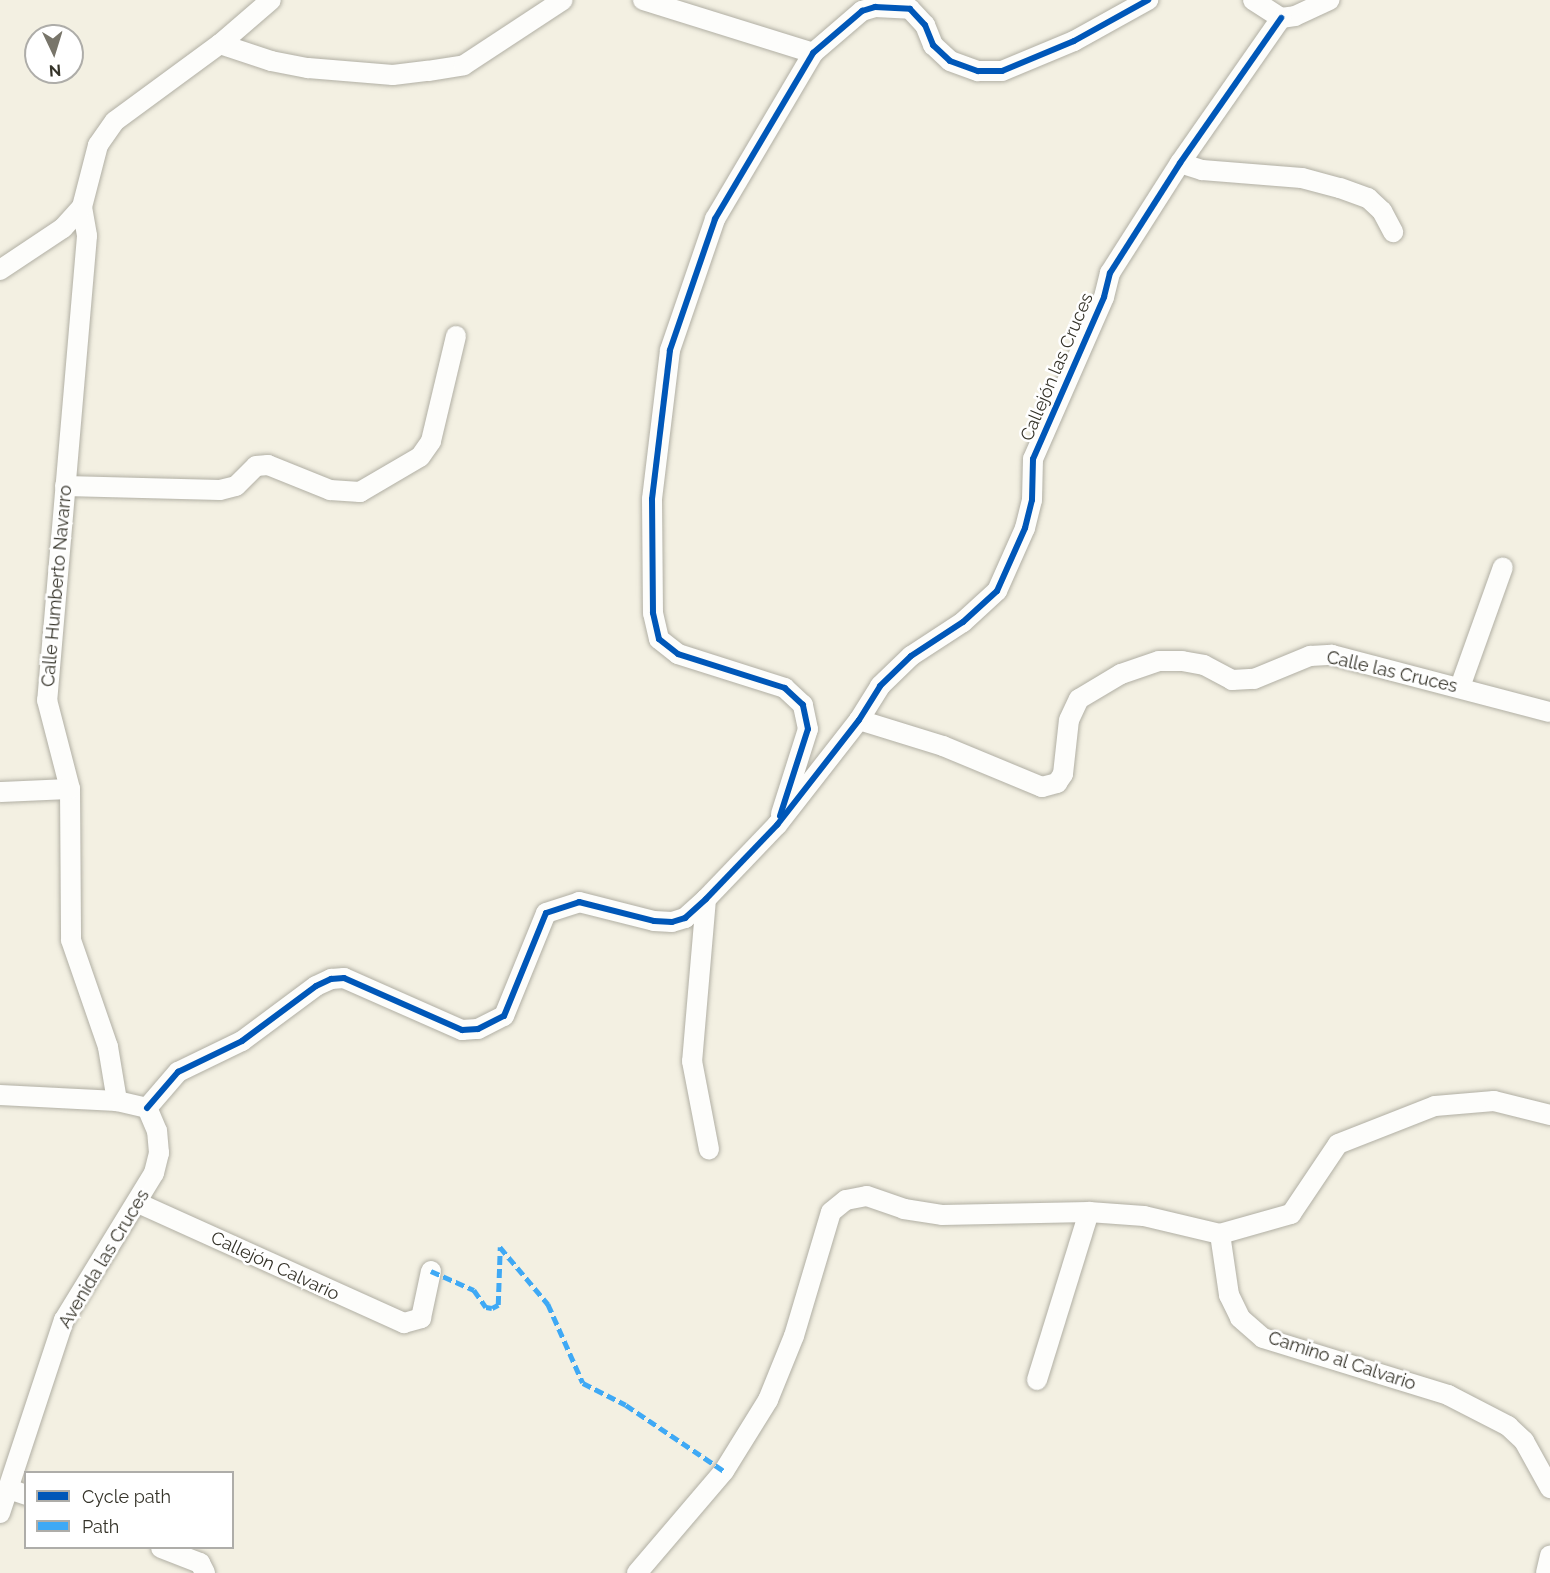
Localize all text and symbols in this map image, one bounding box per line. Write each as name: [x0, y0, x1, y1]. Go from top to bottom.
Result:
north arrow: [24, 24, 84, 84]
text: N: [48, 61, 62, 80]
street label: Callejón las Cruces: [1016, 290, 1098, 444]
street label: Calle Humberto Navarro: [37, 484, 77, 688]
street label: Calle las Cruces: [1325, 646, 1459, 698]
street label: Avenida las Cruces: [54, 1186, 154, 1332]
street label: Callejón Calvario: [207, 1227, 343, 1305]
street label: Camino al Calvario: [1265, 1327, 1419, 1395]
legend: [24, 1471, 234, 1549]
text: Cycle path: [82, 1486, 171, 1507]
text: Path: [82, 1516, 119, 1537]

